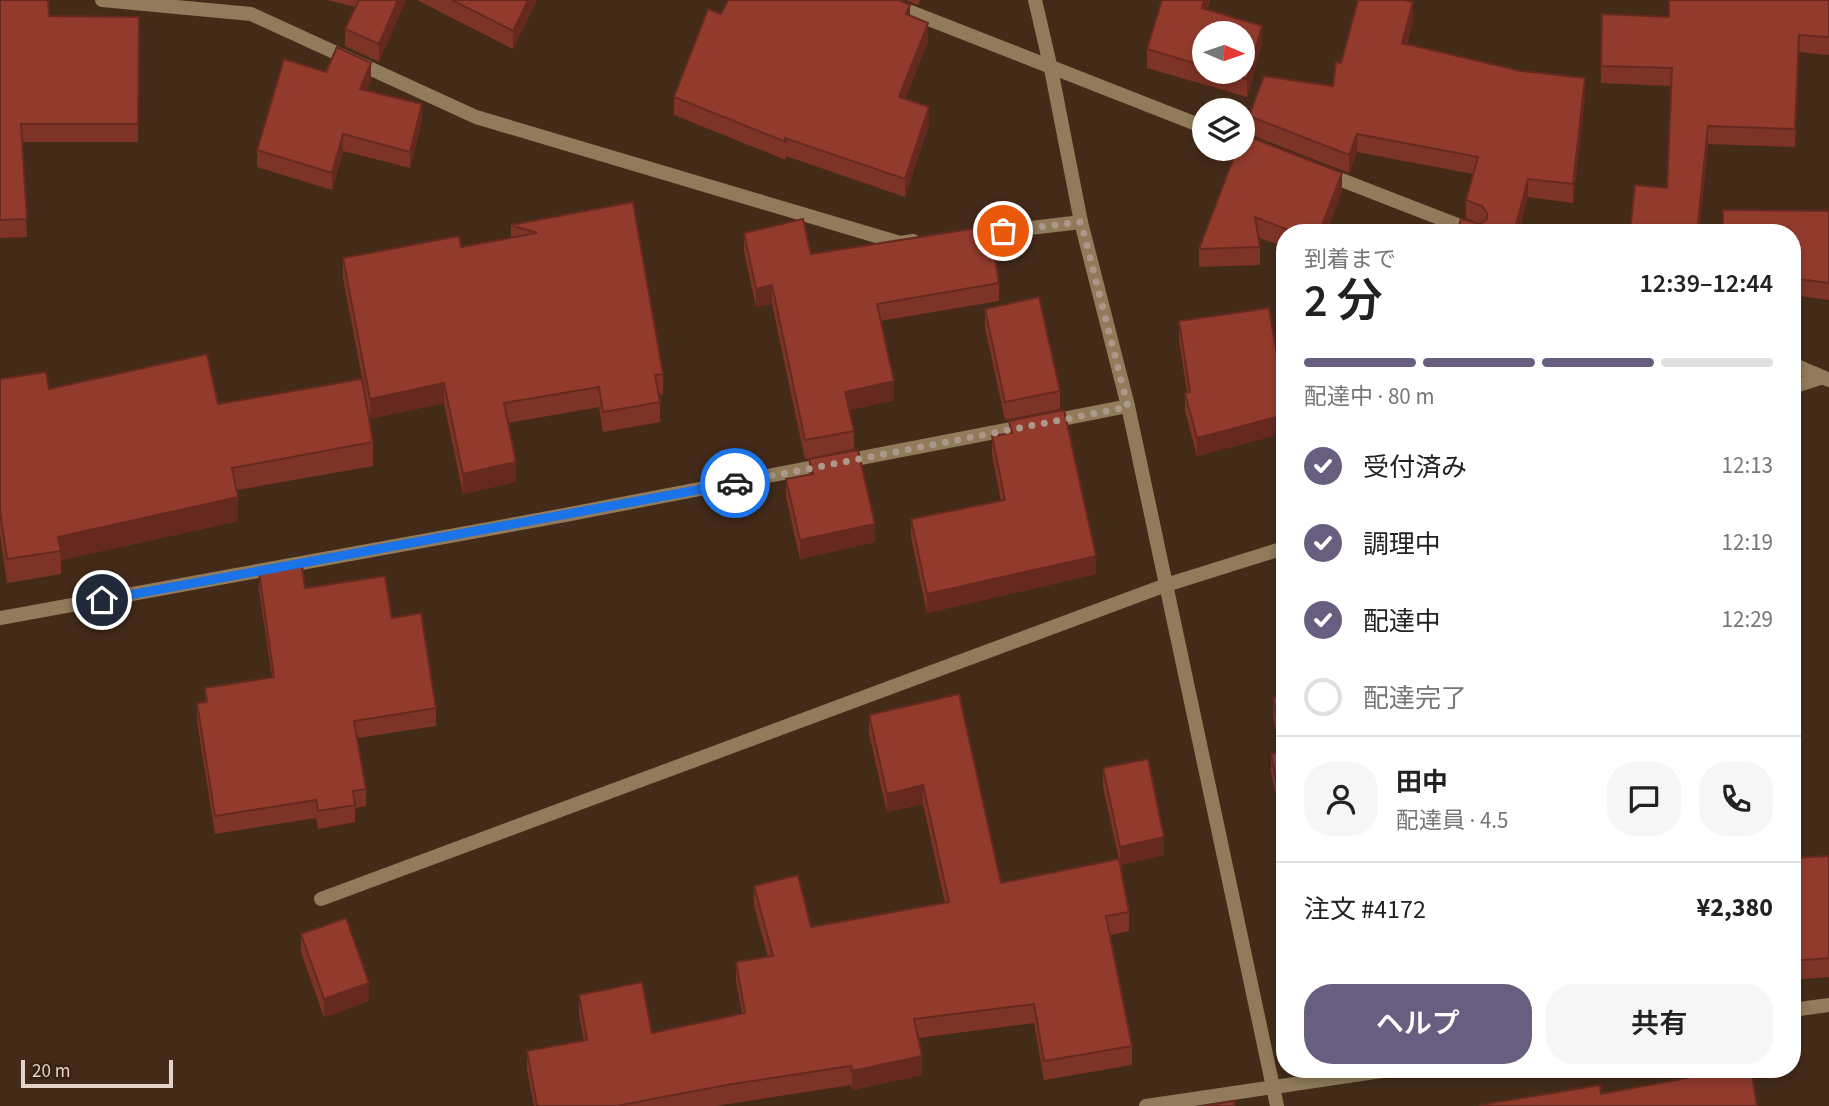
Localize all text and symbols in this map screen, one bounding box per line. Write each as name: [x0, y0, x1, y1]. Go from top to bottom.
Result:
north arrow: [1192, 21, 1255, 84]
map controls: [1192, 21, 1255, 161]
button: layers: [1192, 98, 1255, 161]
pin: [973, 201, 1033, 261]
icon: bag: [984, 212, 1022, 250]
text: 到着まで: [1304, 243, 1396, 276]
text: 12:39–12:44: [1640, 265, 1773, 302]
text: 2 分: [1304, 269, 1383, 334]
text: 配達中 · 80 m: [1304, 380, 1434, 413]
icon: check: [1304, 447, 1342, 485]
courier: [700, 448, 770, 518]
text: 受付済み: [1363, 449, 1467, 486]
text: 12:13: [1722, 449, 1773, 482]
icon: car: [716, 464, 754, 502]
icon: check: [1304, 524, 1342, 562]
text: 調理中: [1363, 526, 1441, 563]
text: 12:19: [1722, 526, 1773, 559]
pin: [72, 570, 132, 630]
icon: home: [83, 581, 121, 619]
icon: check: [1304, 601, 1342, 639]
text: 配達中: [1363, 603, 1441, 640]
text: 12:29: [1722, 603, 1773, 636]
text: 配達完了: [1363, 680, 1467, 717]
button: person: [1304, 762, 1378, 836]
button: chat: [1607, 762, 1681, 836]
button: phone: [1699, 762, 1773, 836]
text: 田中: [1396, 764, 1448, 801]
text: 配達員 · 4.5: [1396, 804, 1509, 837]
text: ¥2,380: [1697, 889, 1773, 926]
text: 注文 #4172: [1304, 891, 1426, 928]
button: ヘルプ: [1304, 984, 1532, 1064]
button: 共有: [1546, 984, 1773, 1064]
scale bar: [21, 1057, 173, 1089]
text: 20 m: [32, 1058, 70, 1085]

